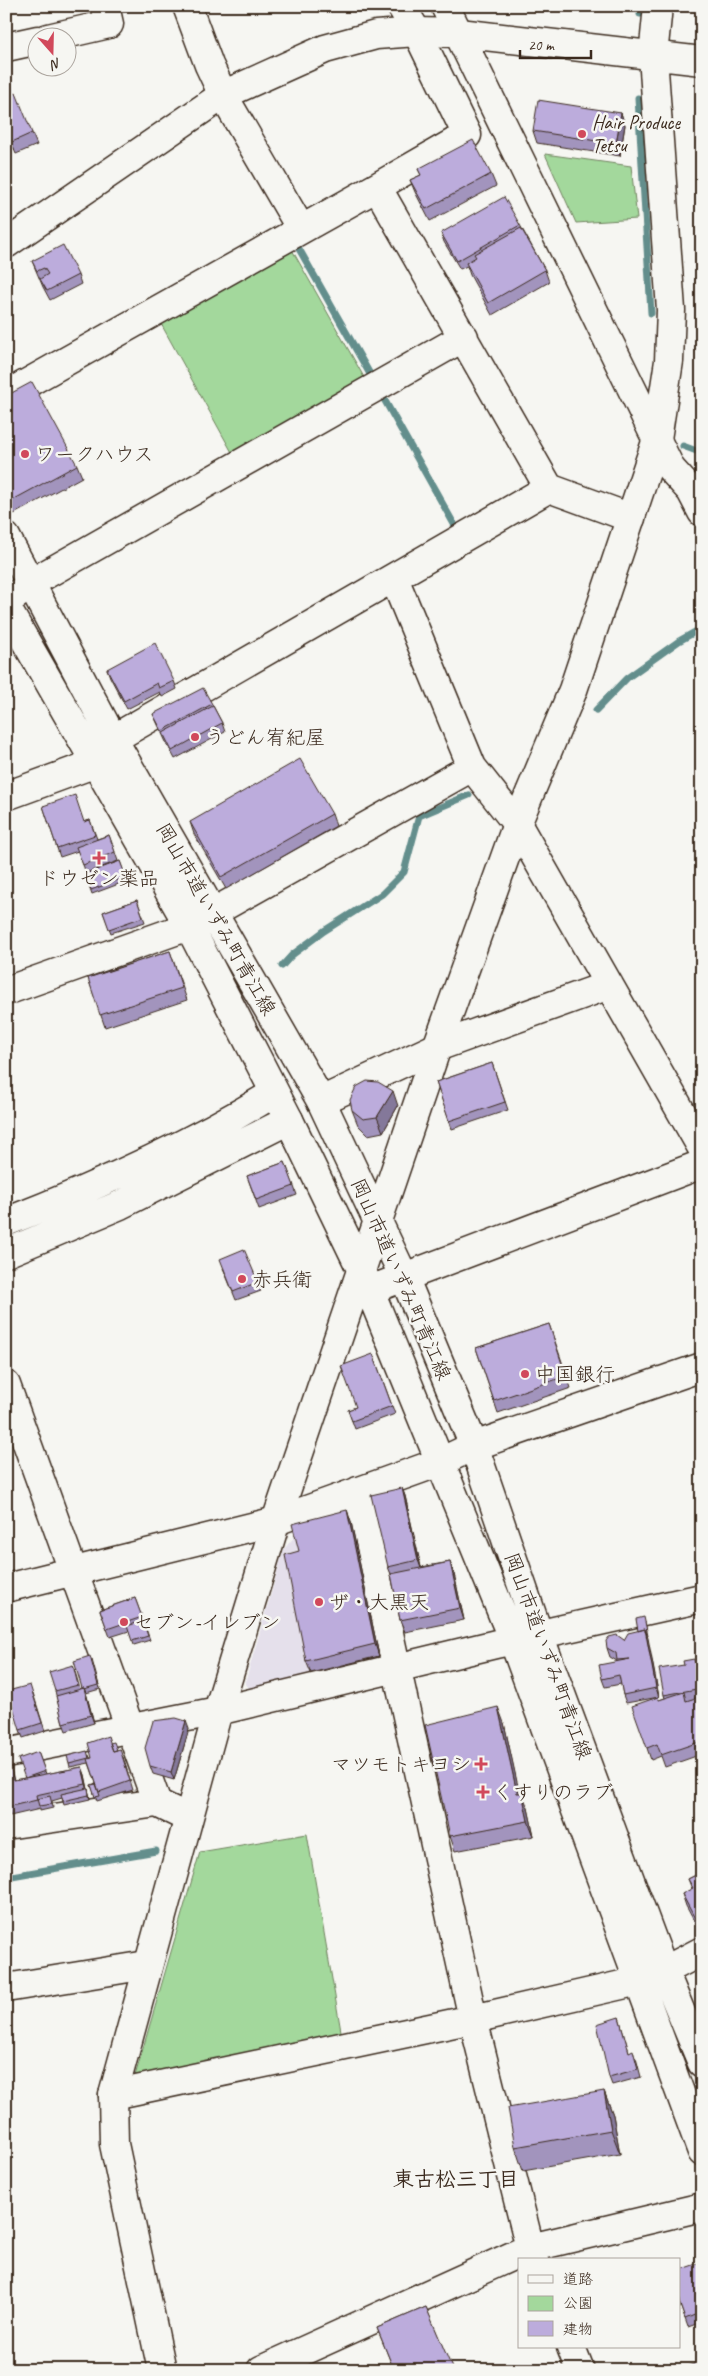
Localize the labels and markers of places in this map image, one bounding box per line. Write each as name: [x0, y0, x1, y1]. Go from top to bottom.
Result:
place label: Hair Produce Tetsu: [592, 110, 681, 158]
marker: Hair Produce Tetsu: [576, 128, 588, 140]
place label: ワークハウス: [35, 442, 153, 467]
marker: ワークハウス: [19, 448, 31, 460]
place label: うどん宥紀屋: [205, 725, 325, 750]
marker: うどん宥紀屋: [189, 731, 201, 743]
marker: ドウゼン薬品: [93, 852, 105, 864]
place label: ドウゼン薬品: [39, 866, 159, 891]
place label: 赤兵衛: [252, 1267, 312, 1292]
marker: 赤兵衛: [236, 1273, 248, 1285]
place label: 中国銀行: [535, 1362, 615, 1387]
marker: 中国銀行: [519, 1368, 531, 1380]
place label: ザ・大黒天: [329, 1590, 429, 1615]
marker: ザ・大黒天: [313, 1596, 325, 1608]
place label: セブン-イレブン: [134, 1610, 281, 1635]
marker: セブン-イレブン: [118, 1616, 130, 1628]
place label: マツモトキヨシ: [331, 1752, 471, 1777]
marker: マツモトキヨシ: [475, 1758, 487, 1770]
place label: くすりのラブ: [493, 1780, 613, 1805]
marker: くすりのラブ: [477, 1786, 489, 1798]

